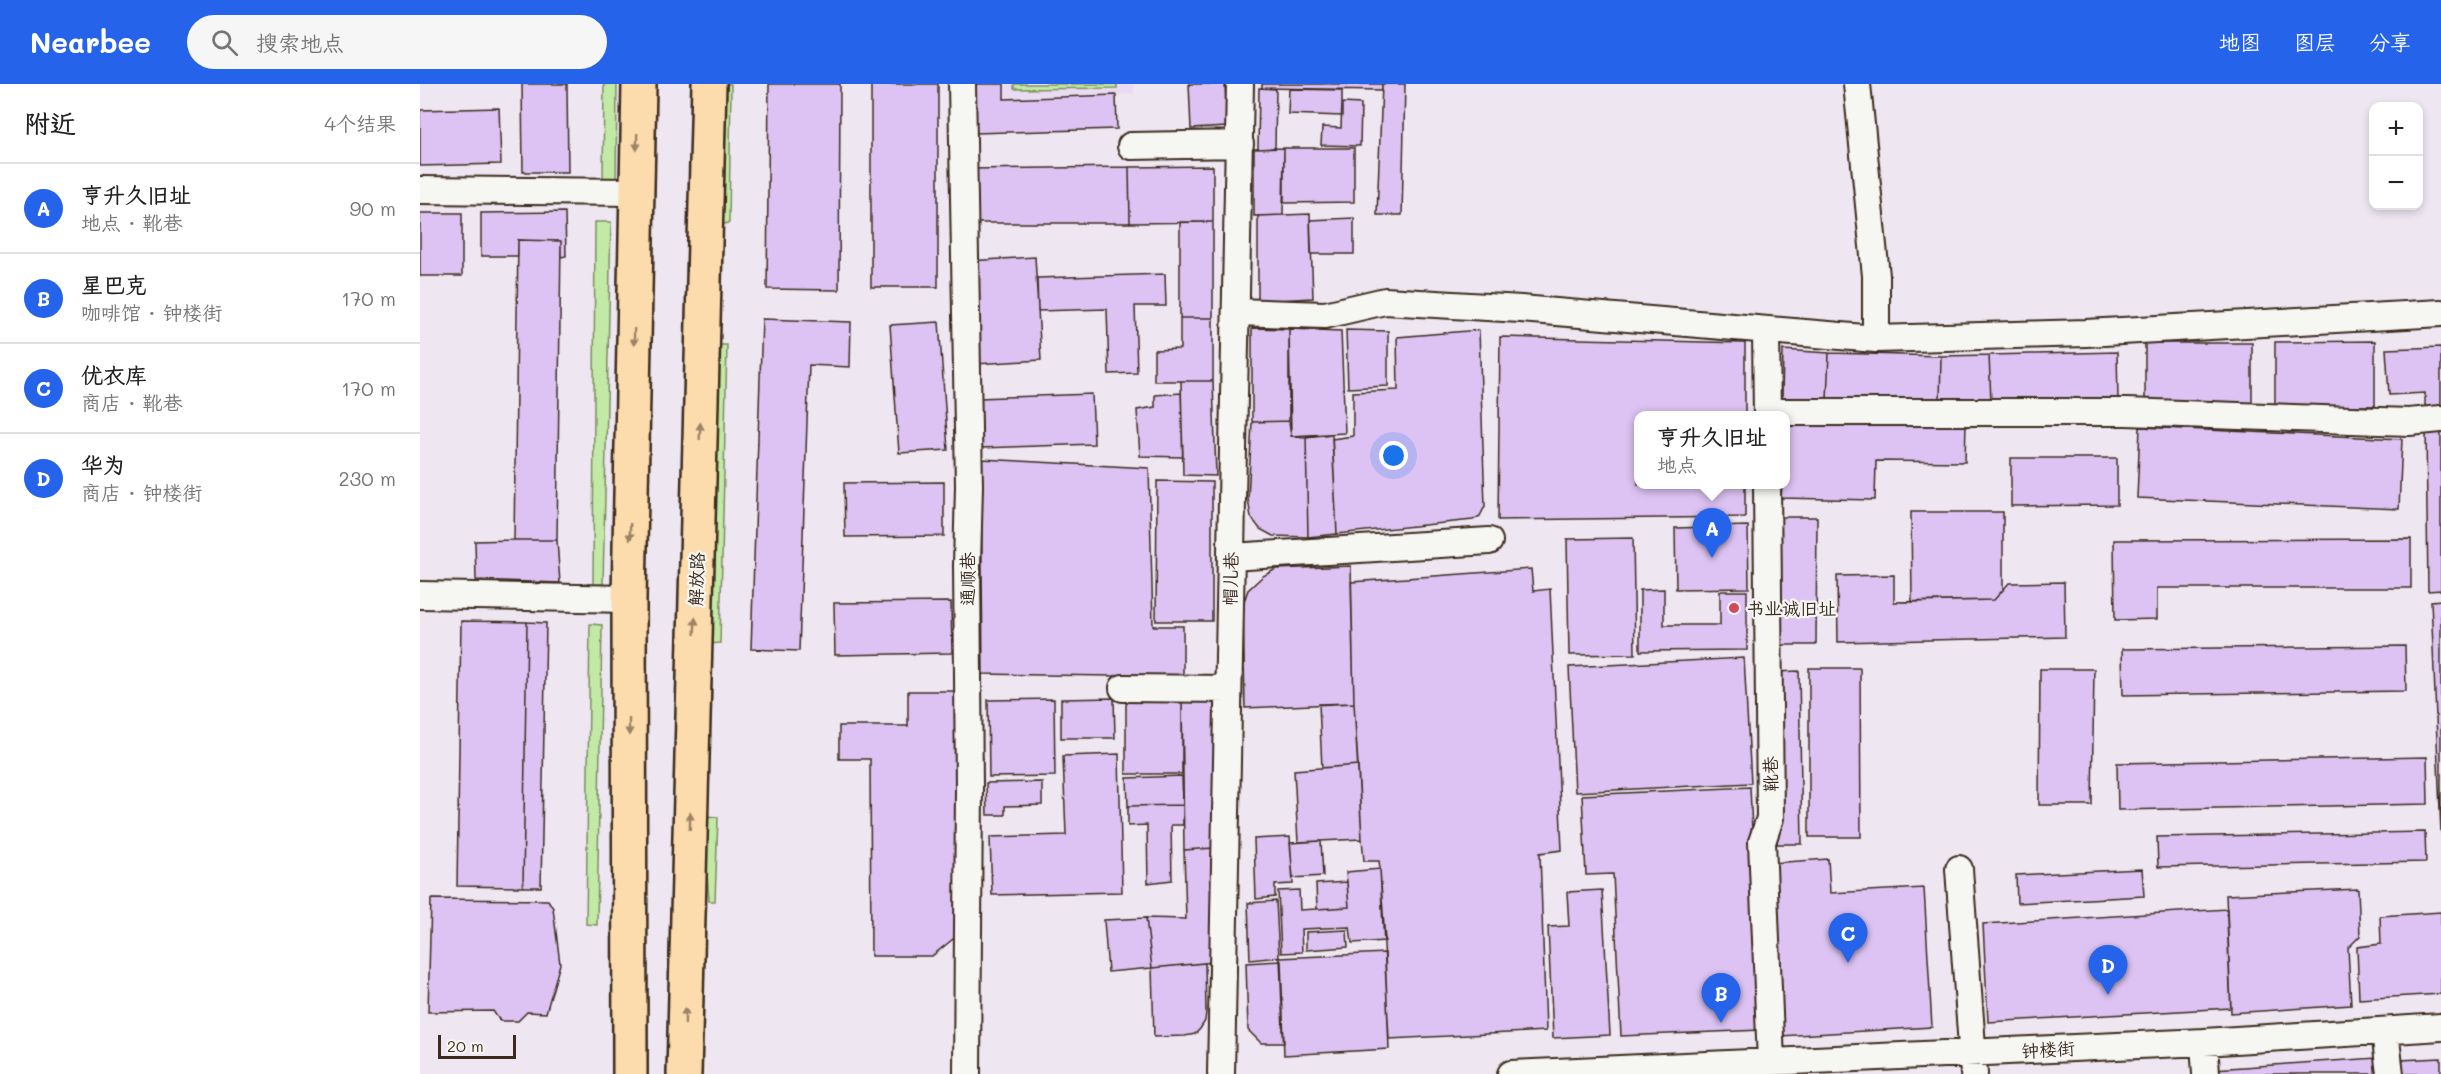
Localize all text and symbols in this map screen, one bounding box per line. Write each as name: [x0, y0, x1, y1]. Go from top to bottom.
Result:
search box: [187, 15, 607, 69]
text: Nearbee: [30, 24, 151, 60]
icon: search: [208, 26, 241, 59]
text: 搜索地点: [256, 28, 344, 57]
text: 地图: [2219, 28, 2261, 55]
text: 图层: [2294, 28, 2336, 55]
text: 分享: [2369, 28, 2411, 55]
map controls: [2369, 102, 2423, 210]
button: +: [2369, 102, 2423, 156]
text: 附近: [24, 106, 76, 140]
text: 4个结果: [324, 110, 396, 136]
one-way arrow: [633, 133, 642, 152]
button: −: [2369, 156, 2423, 210]
text: 亨升久旧址: [81, 180, 191, 209]
text: A: [37, 195, 50, 221]
text: 90 m: [350, 195, 396, 221]
text: 地点 · 靴巷: [81, 209, 183, 235]
text: 星巴克: [81, 270, 147, 299]
text: B: [37, 285, 50, 311]
text: 170 m: [341, 285, 396, 311]
text: 咖啡馆 · 钟楼街: [81, 299, 223, 325]
one-way arrow: [629, 328, 638, 347]
text: 优衣库: [81, 360, 147, 389]
text: C: [36, 375, 51, 401]
text: 170 m: [341, 375, 396, 401]
text: 商店 · 靴巷: [81, 389, 183, 415]
popup: [1634, 411, 1790, 489]
one-way arrow: [695, 421, 705, 440]
text: 亨升久旧址: [1657, 422, 1767, 451]
your location: [1379, 441, 1408, 470]
text: 华为: [81, 450, 125, 479]
text: 地点: [1657, 451, 1697, 477]
text: D: [36, 465, 51, 491]
text: 230 m: [338, 465, 396, 491]
text: 商店 · 钟楼街: [81, 479, 203, 505]
pin: A: [1692, 508, 1732, 558]
one-way arrow: [625, 523, 635, 542]
street label: 解放路: [683, 552, 709, 606]
street label: 通顺巷: [955, 552, 979, 606]
street label: 帽儿巷: [1218, 552, 1242, 606]
place label: 书业诚旧址: [1746, 596, 1836, 620]
marker: 书业诚旧址: [1727, 601, 1741, 615]
one-way arrow: [690, 616, 700, 635]
one-way arrow: [624, 718, 634, 737]
street label: 靴巷: [1758, 756, 1782, 792]
one-way arrow: [685, 811, 694, 830]
pin: C: [1828, 914, 1868, 963]
pin: D: [2088, 946, 2128, 995]
pin: B: [1702, 974, 1740, 1023]
one-way arrow: [680, 1006, 690, 1025]
scale bar: [438, 1032, 516, 1060]
text: 20 m: [447, 1035, 484, 1056]
street label: 钟楼街: [2020, 1036, 2076, 1062]

